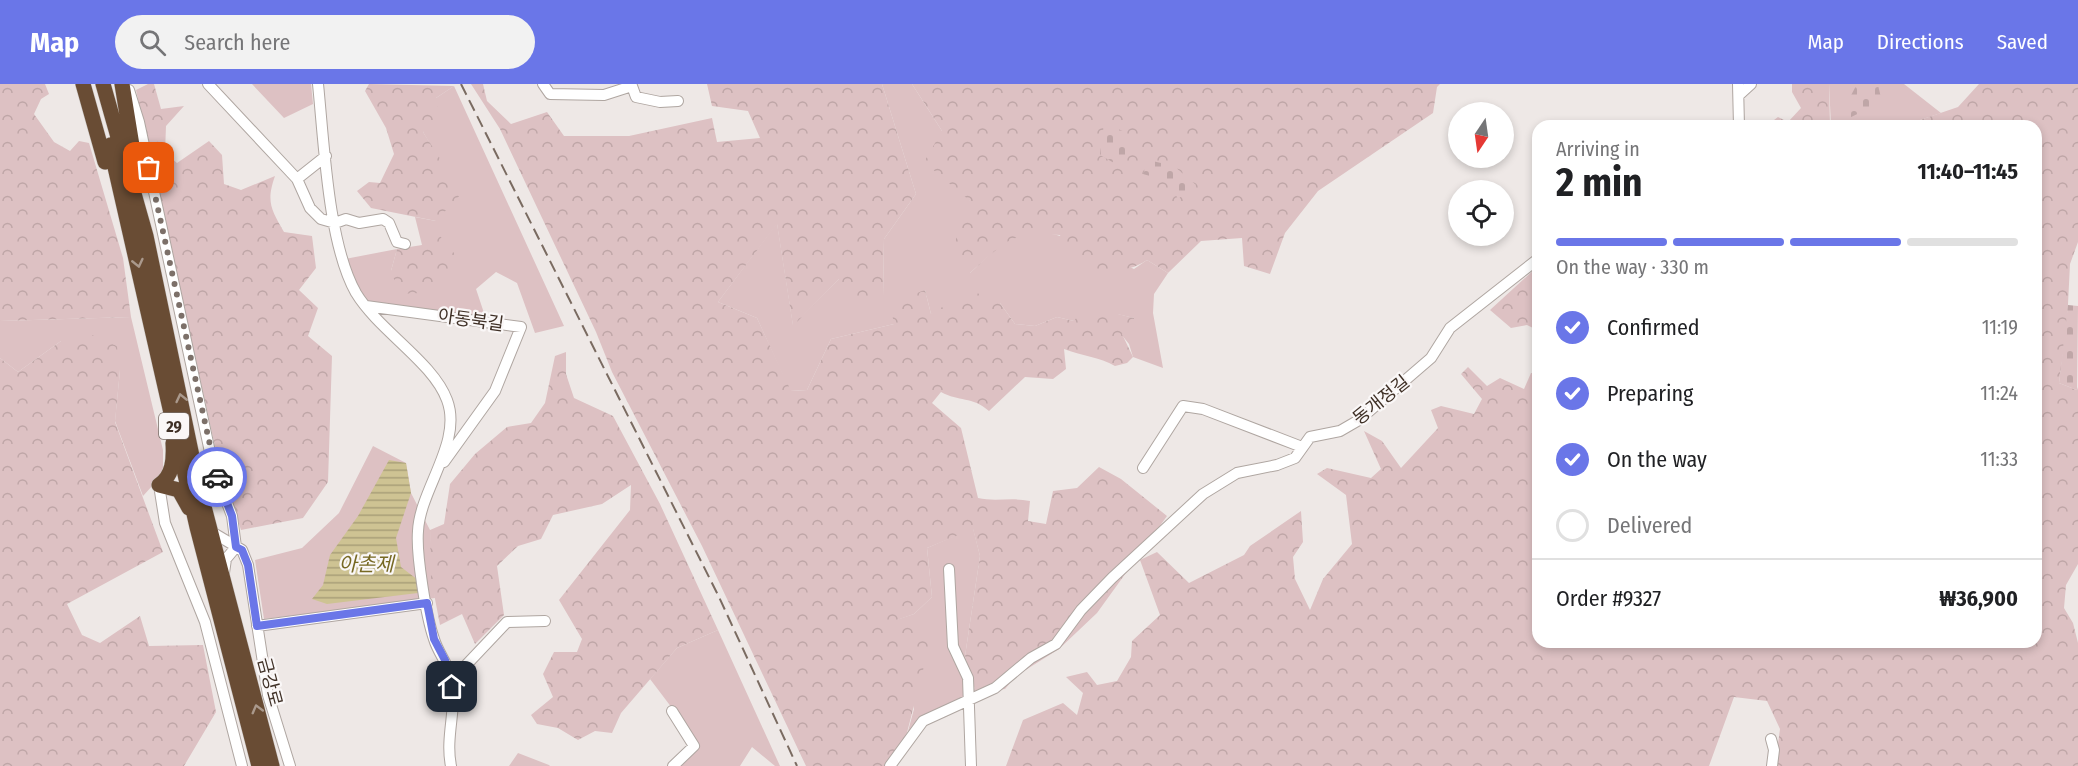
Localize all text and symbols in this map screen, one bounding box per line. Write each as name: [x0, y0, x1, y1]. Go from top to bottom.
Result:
search box: [115, 15, 535, 69]
text: Map: [30, 26, 79, 59]
icon: search: [136, 26, 169, 59]
text: Search here: [184, 29, 290, 56]
text: Map: [1807, 29, 1844, 55]
text: Directions: [1877, 29, 1964, 55]
text: Saved: [1997, 29, 2048, 55]
north arrow: [1448, 102, 1514, 168]
map controls: [1448, 102, 1514, 246]
text: Arriving in: [1556, 137, 1640, 161]
pin: [123, 142, 174, 193]
icon: bag: [132, 151, 165, 184]
text: 11:40–11:45: [1918, 158, 2018, 185]
text: 2 min: [1556, 160, 1642, 206]
button: locate: [1448, 180, 1514, 246]
text: On the way · 330 m: [1556, 255, 1709, 279]
one-way arrow: [131, 258, 144, 268]
street label: 아동북길: [437, 304, 505, 336]
icon: check: [1556, 311, 1589, 344]
text: Confirmed: [1607, 314, 1700, 341]
text: 11:19: [1982, 315, 2018, 339]
street label: 동개정길: [1348, 371, 1414, 429]
icon: check: [1556, 377, 1589, 410]
text: Preparing: [1607, 380, 1693, 407]
text: 11:24: [1980, 381, 2018, 405]
one-way arrow: [176, 393, 189, 403]
road number: 29: [159, 413, 189, 439]
icon: check: [1556, 443, 1589, 476]
text: On the way: [1607, 446, 1707, 473]
courier: [187, 447, 247, 507]
text: 11:33: [1980, 447, 2018, 471]
icon: car: [201, 461, 234, 494]
text: Delivered: [1607, 512, 1692, 539]
water label: 아촌제: [338, 552, 396, 576]
text: Order #9327: [1556, 585, 1661, 612]
text: ₩36,900: [1939, 585, 2018, 612]
street label: 금강로: [253, 655, 287, 709]
pin: [426, 661, 477, 712]
icon: home: [435, 670, 468, 703]
one-way arrow: [252, 705, 265, 715]

